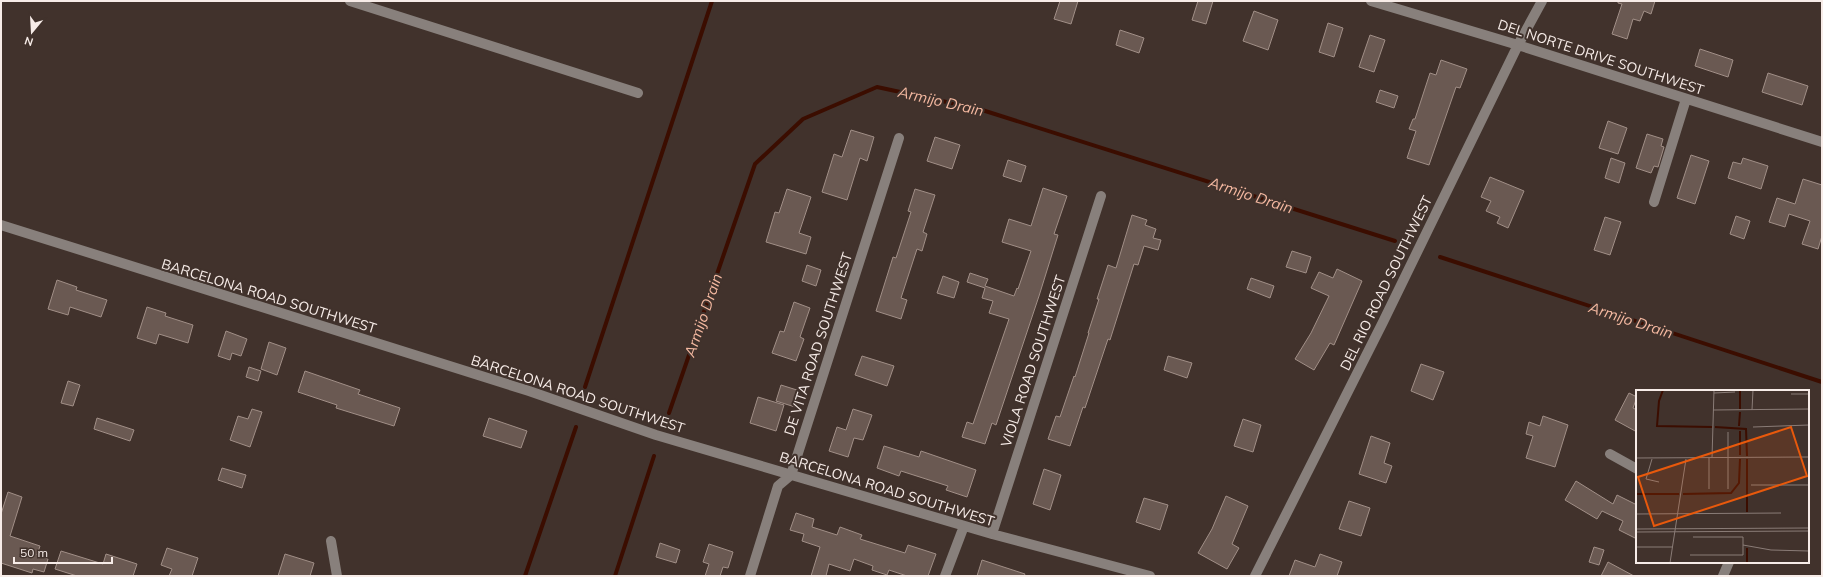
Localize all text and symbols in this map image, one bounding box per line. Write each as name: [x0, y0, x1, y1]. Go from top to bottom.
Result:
north arrow: [12, 12, 52, 52]
street label: DEL NORTE DRIVE SOUTHWEST: [1496, 15, 1707, 99]
text: N: [23, 34, 35, 49]
water label: Armijo Drain: [895, 82, 986, 120]
water label: Armijo Drain: [1206, 172, 1296, 218]
street label: DEL RIO ROAD SOUTHWEST: [1336, 192, 1436, 373]
street label: DE VITA ROAD SOUTHWEST: [780, 250, 856, 438]
street label: BARCELONA ROAD SOUTHWEST: [159, 255, 379, 337]
water label: Armijo Drain: [679, 270, 726, 360]
street label: VIOLA ROAD SOUTHWEST: [997, 272, 1069, 449]
water label: Armijo Drain: [1586, 297, 1676, 343]
street label: BARCELONA ROAD SOUTHWEST: [469, 351, 688, 437]
inset map: [1636, 390, 1809, 563]
street label: BARCELONA ROAD SOUTHWEST: [777, 448, 997, 530]
scale bar: [14, 539, 112, 565]
text: 50 m: [20, 545, 48, 560]

